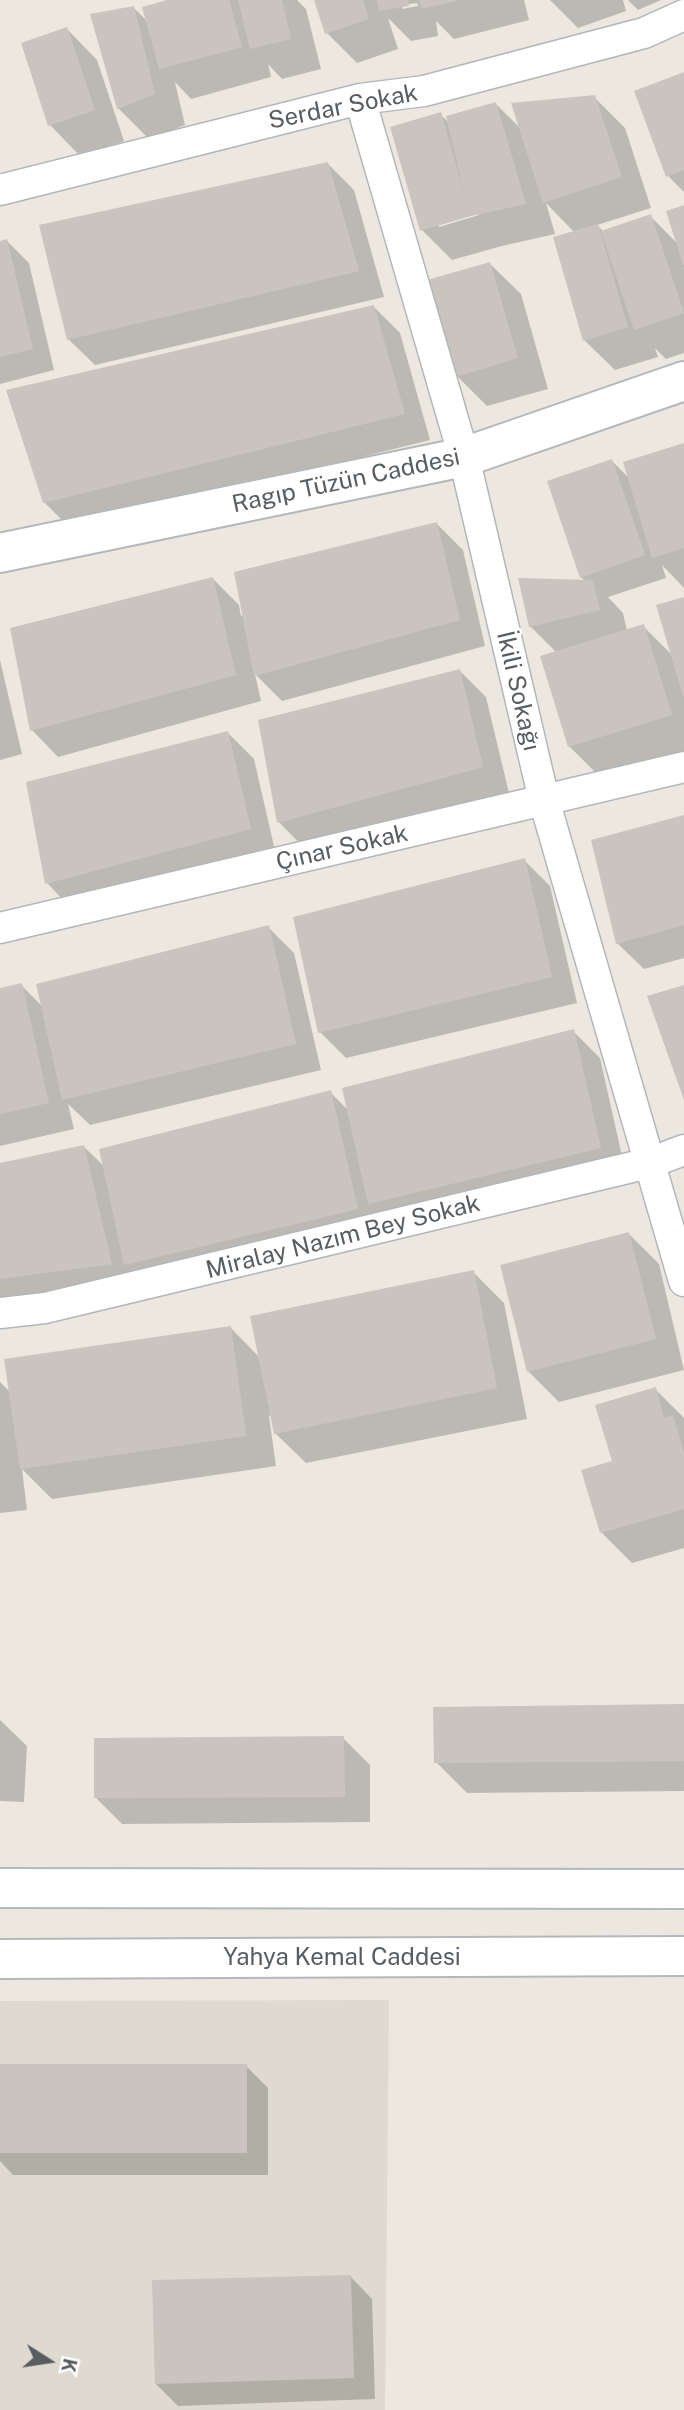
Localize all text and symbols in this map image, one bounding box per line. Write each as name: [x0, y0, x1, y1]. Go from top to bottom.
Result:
street label: Serdar Sokak: [266, 78, 420, 136]
street label: Ragıp Tüzün Caddesi: [229, 443, 463, 519]
street label: İkili Sokağı: [490, 628, 546, 754]
street label: Çınar Sokak: [273, 819, 411, 877]
street label: Miralay Nazım Bey Sokak: [203, 1189, 483, 1285]
street label: Yahya Kemal Caddesi: [223, 1944, 461, 1972]
north arrow: [14, 2326, 84, 2396]
text: K: [57, 2356, 82, 2374]

